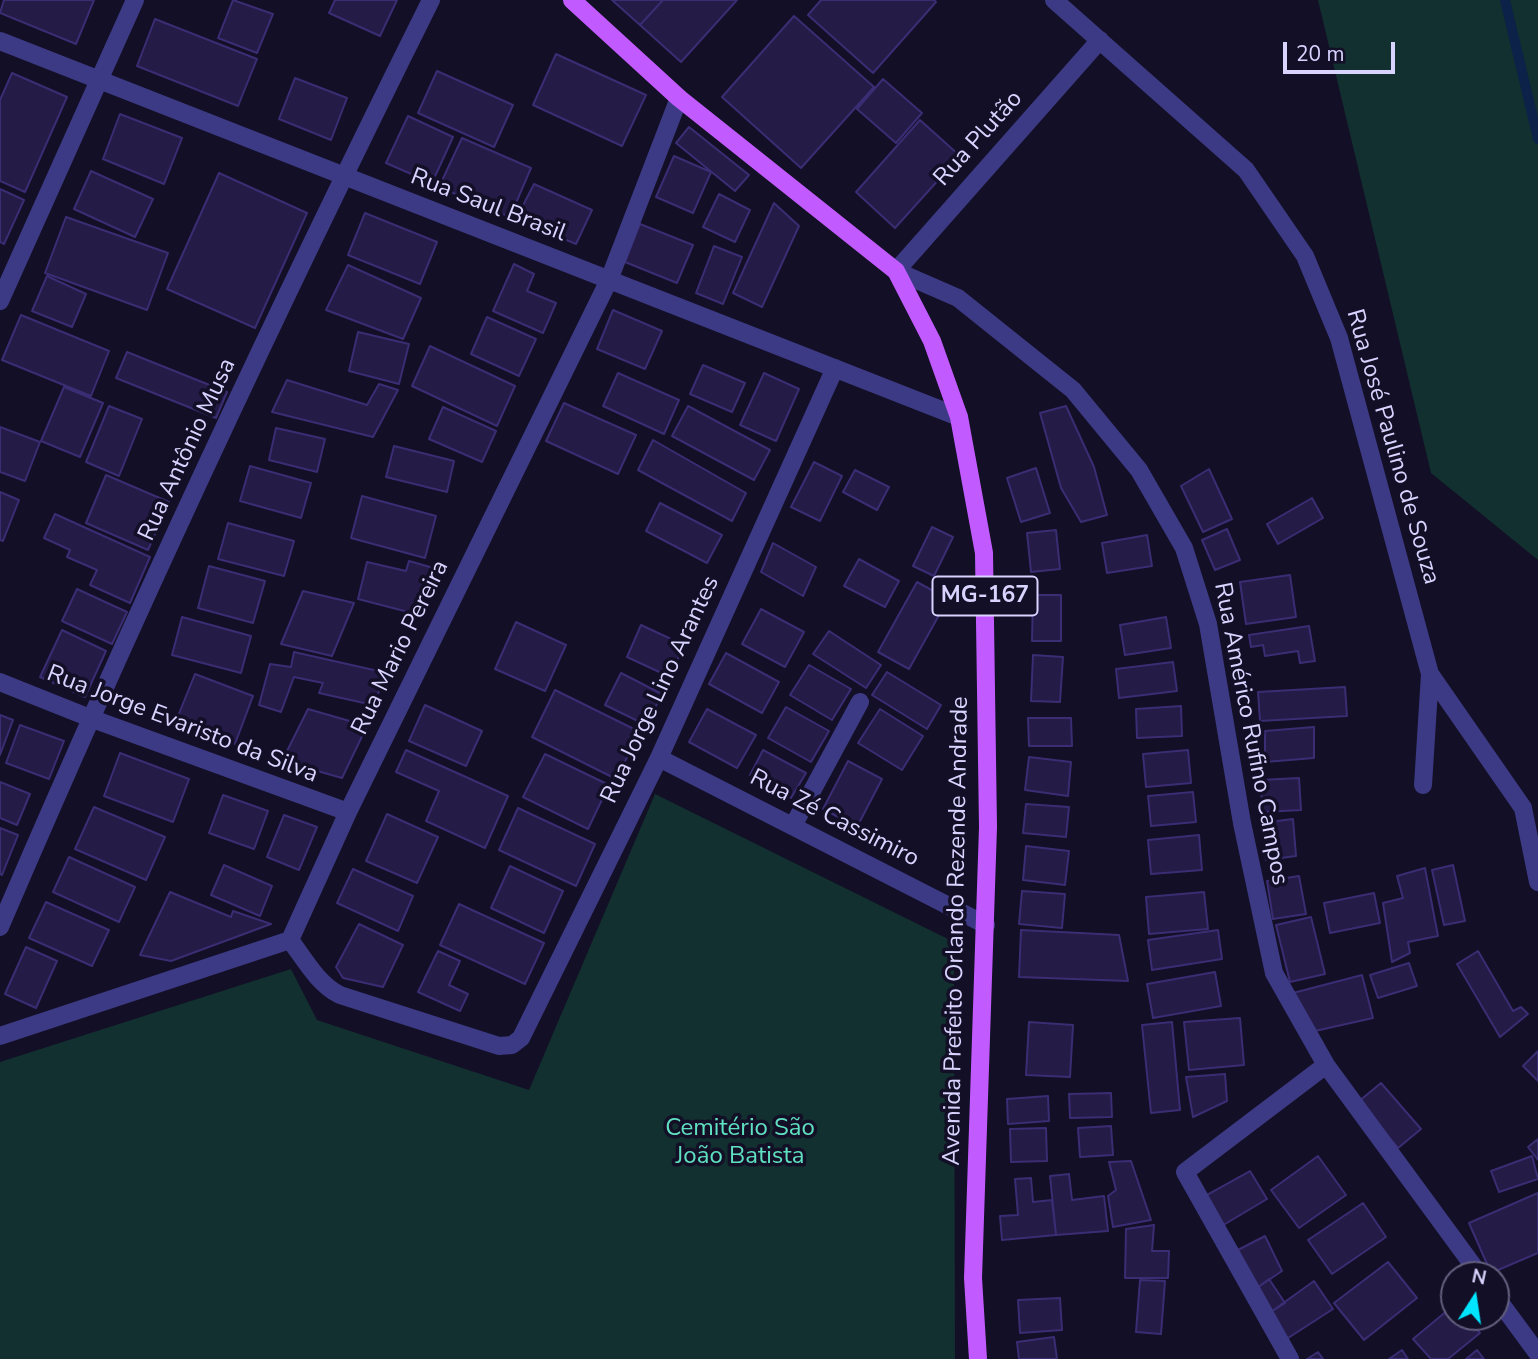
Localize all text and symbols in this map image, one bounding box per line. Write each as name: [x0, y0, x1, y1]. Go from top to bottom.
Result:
scale bar: [1286, 28, 1398, 72]
text: 20 m: [1296, 40, 1345, 68]
street label: Rua Plutão: [929, 85, 1029, 193]
street label: Rua Saul Brasil: [406, 163, 570, 249]
street label: Rua José Paulino de Souza: [1339, 306, 1445, 588]
street label: Rua Antônio Musa: [133, 354, 243, 546]
street label: Rua Mario Pereira: [346, 556, 456, 740]
street label: Rua Jorge Lino Arantes: [596, 572, 726, 808]
road number: MG-167: [932, 576, 1038, 616]
street label: Rua Américo Rufino Campos: [1207, 580, 1293, 888]
street label: Rua Jorge Evaristo da Silva: [42, 660, 322, 790]
street label: Avenida Prefeito Orlando Rezende Andrade: [939, 696, 975, 1166]
street label: Rua Zé Cassimiro: [745, 764, 923, 874]
park label: Cemitério São João Batista: [665, 1115, 815, 1171]
north arrow: [1440, 1261, 1510, 1331]
text: N: [1469, 1263, 1489, 1292]

